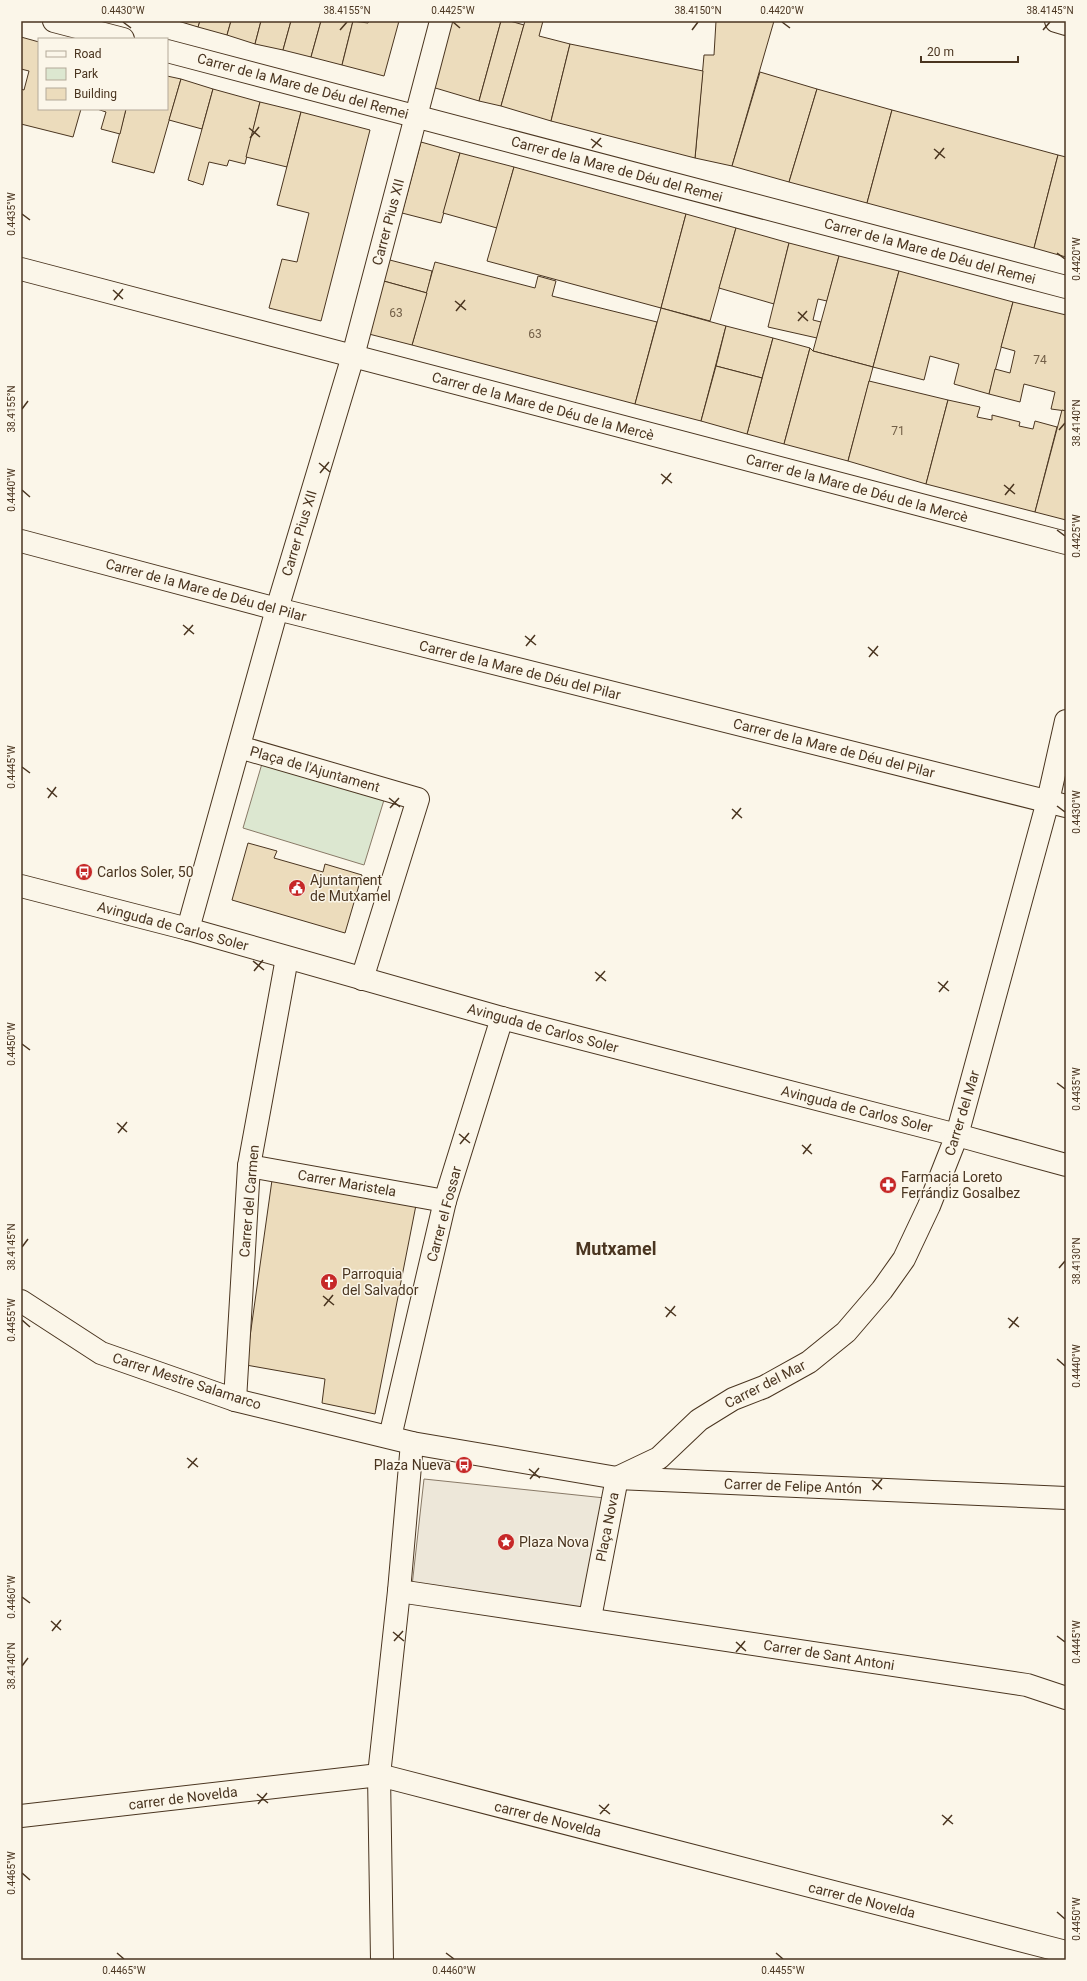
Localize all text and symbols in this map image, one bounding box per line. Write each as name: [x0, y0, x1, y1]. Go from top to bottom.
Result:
text: 0.4430°W: [101, 5, 145, 16]
text: 38.4155°N: [323, 5, 371, 16]
text: 0.4425°W: [431, 5, 475, 16]
text: 38.4150°N: [674, 5, 722, 16]
text: 0.4420°W: [760, 5, 804, 16]
text: 38.4145°N: [1026, 5, 1074, 16]
legend: [38, 38, 168, 110]
scale bar: [921, 38, 1018, 64]
text: 20 m: [927, 45, 954, 59]
text: Road: [74, 47, 102, 61]
street label: Carrer de la Mare de Déu del Remei: [195, 50, 411, 122]
text: Park: [74, 67, 99, 81]
text: Building: [74, 87, 117, 101]
street label: Carrer de la Mare de Déu del Remei: [509, 133, 725, 205]
street label: Carrer Pius XII: [369, 177, 407, 267]
text: 0.4435°W: [6, 192, 17, 236]
street label: Carrer de la Mare de Déu del Remei: [822, 215, 1038, 287]
text: 0.4420°W: [1071, 237, 1082, 281]
house number: 63: [389, 306, 403, 320]
house number: 63: [528, 327, 542, 341]
house number: 74: [1033, 353, 1047, 367]
street label: Carrer de la Mare de Déu de la Mercè: [430, 369, 656, 443]
text: 38.4155°N: [6, 385, 17, 433]
text: 38.4140°N: [1071, 399, 1082, 447]
house number: 71: [891, 424, 905, 438]
street label: Carrer de la Mare de Déu de la Mercè: [744, 451, 970, 525]
text: 0.4440°W: [6, 468, 17, 512]
street label: Carrer Pius XII: [278, 488, 320, 578]
text: 0.4425°W: [1071, 514, 1082, 558]
street label: Carrer de la Mare de Déu del Pilar: [104, 555, 308, 625]
street label: Carrer de la Mare de Déu del Pilar: [418, 637, 623, 703]
street label: Carrer de la Mare de Déu del Pilar: [732, 715, 937, 781]
street label: Plaça de l'Ajuntament: [248, 743, 382, 795]
text: 0.4445°W: [6, 745, 17, 789]
text: 0.4430°W: [1071, 790, 1082, 834]
bus stop icon: Carlos Soler, 50: [74, 862, 94, 882]
place label: Carlos Soler, 50: [97, 864, 194, 880]
place label: Ajuntament de Mutxamel: [310, 872, 391, 904]
public building icon: Ajuntament de Mutxamel: [287, 878, 307, 898]
street label: Avinguda de Carlos Soler: [96, 898, 250, 954]
street label: Avinguda de Carlos Soler: [466, 1000, 620, 1056]
text: 0.4450°W: [6, 1022, 17, 1066]
text: 0.4435°W: [1071, 1067, 1082, 1111]
street label: Carrer del Mar: [941, 1068, 983, 1158]
street label: Avinguda de Carlos Soler: [780, 1082, 935, 1136]
street label: Carrer del Carmen: [236, 1144, 262, 1258]
street label: Carrer el Fossar: [424, 1164, 465, 1264]
street label: Carrer Maristela: [296, 1166, 398, 1200]
place label: Farmacia Loreto Ferrándiz Gosalbez: [901, 1169, 1020, 1201]
pharmacy icon: Farmacia Loreto Ferrándiz Gosalbez: [878, 1175, 898, 1195]
text: 38.4145°N: [6, 1223, 17, 1271]
text: 38.4130°N: [1071, 1237, 1082, 1285]
district label: Mutxamel: [576, 1238, 656, 1259]
place label: Parroquia del Salvador: [342, 1266, 419, 1298]
church icon: Parroquia del Salvador: [319, 1272, 339, 1292]
text: 0.4455°W: [6, 1298, 17, 1342]
text: 0.4440°W: [1071, 1344, 1082, 1388]
street label: Carrer Mestre Salamarco: [111, 1349, 263, 1413]
street label: Carrer del Mar: [722, 1357, 808, 1411]
bus stop icon: Plaza Nueva: [454, 1455, 474, 1475]
place label: Plaza Nueva: [374, 1457, 451, 1473]
street label: Carrer de Felipe Antón: [724, 1476, 862, 1496]
street label: Plaça Nova: [592, 1491, 622, 1563]
place icon: Plaza Nova: [496, 1532, 516, 1552]
place label: Plaza Nova: [519, 1534, 589, 1550]
text: 0.4460°W: [6, 1575, 17, 1619]
text: 0.4445°W: [1071, 1620, 1082, 1664]
street label: Carrer de Sant Antoni: [762, 1637, 896, 1673]
text: 38.4140°N: [6, 1642, 17, 1690]
street label: carrer de Novelda: [128, 1783, 238, 1813]
street label: carrer de Novelda: [493, 1798, 603, 1840]
text: 0.4465°W: [6, 1851, 17, 1895]
street label: carrer de Novelda: [807, 1879, 917, 1921]
text: 0.4450°W: [1071, 1897, 1082, 1941]
text: 0.4465°W: [102, 1965, 146, 1976]
text: 0.4460°W: [432, 1965, 476, 1976]
text: 0.4455°W: [761, 1965, 805, 1976]

